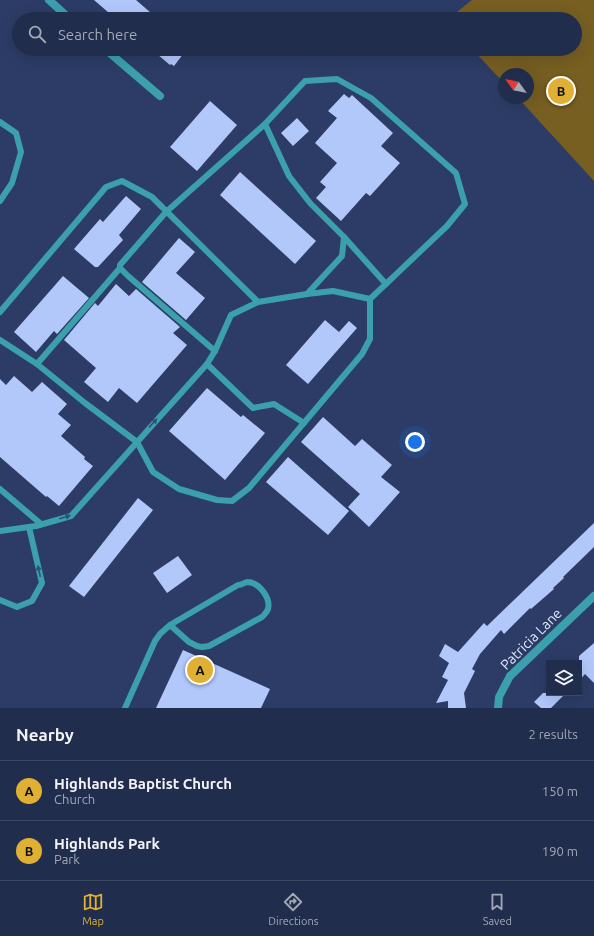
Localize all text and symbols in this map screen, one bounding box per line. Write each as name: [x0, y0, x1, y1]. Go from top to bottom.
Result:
search box: [12, 12, 582, 56]
icon: search: [26, 23, 48, 45]
text: Search here: [58, 26, 137, 43]
north arrow: [498, 68, 534, 104]
pin: B: [548, 76, 574, 106]
one-way arrow: [149, 418, 158, 428]
your location: [405, 432, 425, 452]
one-way arrow: [60, 514, 72, 520]
one-way arrow: [36, 565, 42, 578]
street label: Patricia Lane: [497, 605, 565, 673]
pin: A: [187, 655, 213, 685]
map controls: [546, 660, 582, 696]
button: layers: [546, 660, 582, 696]
text: Nearby: [16, 725, 74, 744]
text: 2 results: [528, 727, 578, 741]
text: Highlands Baptist Church: [54, 775, 232, 792]
text: A: [24, 784, 34, 798]
text: 150 m: [542, 784, 578, 798]
text: Church: [54, 792, 95, 806]
text: Highlands Park: [54, 835, 160, 852]
text: B: [25, 844, 33, 858]
text: 190 m: [542, 844, 578, 858]
text: Park: [54, 852, 80, 866]
tab: Map: [82, 891, 104, 927]
tab: Directions: [268, 891, 318, 927]
tab: Saved: [483, 891, 512, 927]

